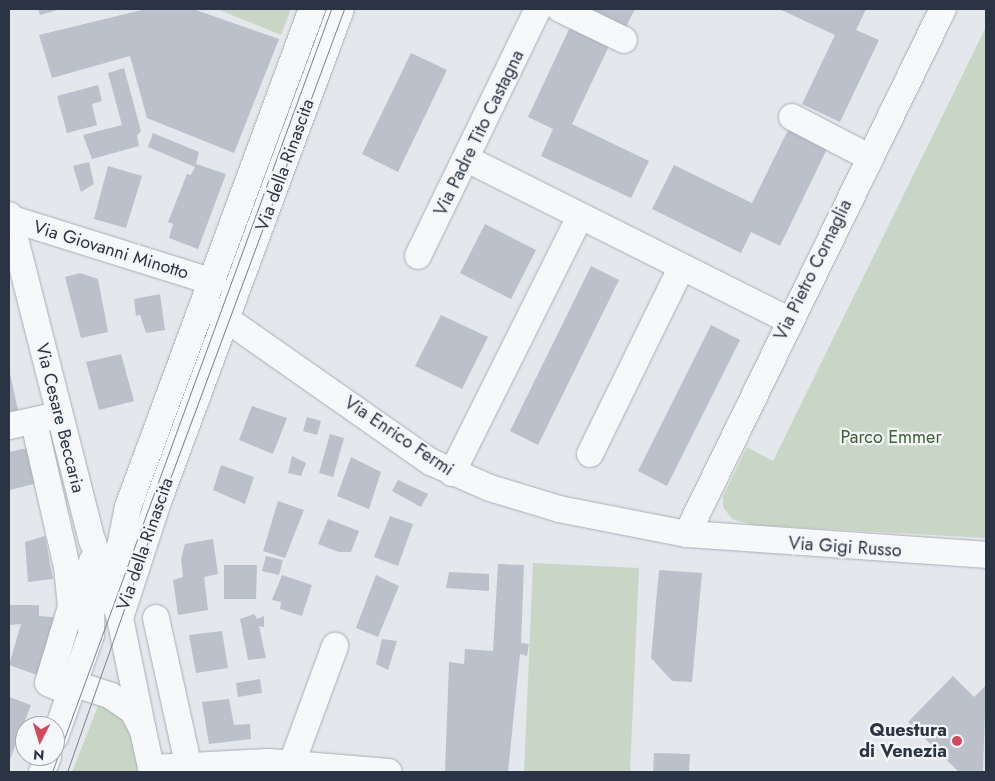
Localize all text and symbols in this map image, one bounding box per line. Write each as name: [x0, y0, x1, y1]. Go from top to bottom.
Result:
street label: Via Padre Tito Castagna: [429, 47, 529, 219]
street label: Via della Rinascita: [251, 96, 319, 234]
street label: Via Pietro Cornaglia: [770, 196, 856, 344]
street label: Via Giovanni Minotto: [31, 216, 191, 284]
street label: Via Cesare Beccaria: [31, 341, 89, 495]
street label: Via Enrico Fermi: [340, 391, 458, 481]
park label: Parco Emmer: [840, 426, 942, 448]
street label: Via della Rinascita: [112, 475, 178, 613]
street label: Via Gigi Russo: [788, 532, 902, 562]
north arrow: [15, 716, 65, 766]
place label: Questura di Venezia: [859, 720, 947, 762]
marker: Questura di Venezia: [951, 735, 963, 747]
text: N: [32, 745, 45, 765]

